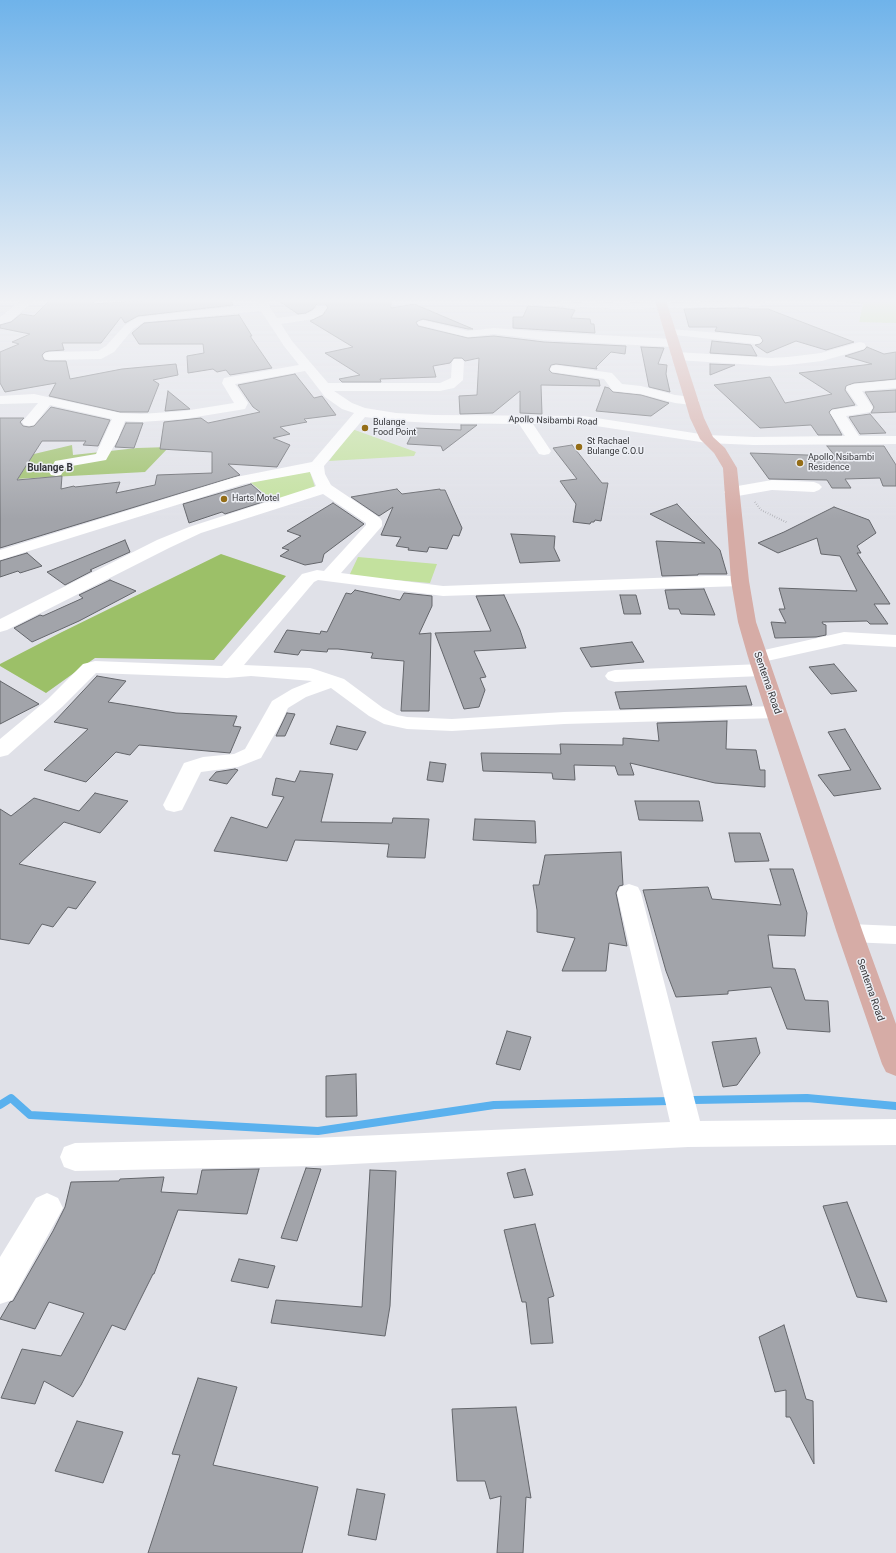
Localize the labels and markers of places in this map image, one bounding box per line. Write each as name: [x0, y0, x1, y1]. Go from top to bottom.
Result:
place label: Bulange Food Point: [373, 418, 416, 439]
marker: Bulange Food Point: [360, 423, 370, 433]
place label: St Rachael Bulange C.O.U: [587, 437, 644, 458]
marker: St Rachael Bulange C.O.U: [574, 442, 584, 452]
place label: Apollo Nsibambi Residence: [808, 453, 874, 474]
marker: Apollo Nsibambi Residence: [795, 458, 805, 468]
marker: Harts Motel: [219, 494, 229, 504]
place label: Harts Motel: [232, 494, 279, 504]

